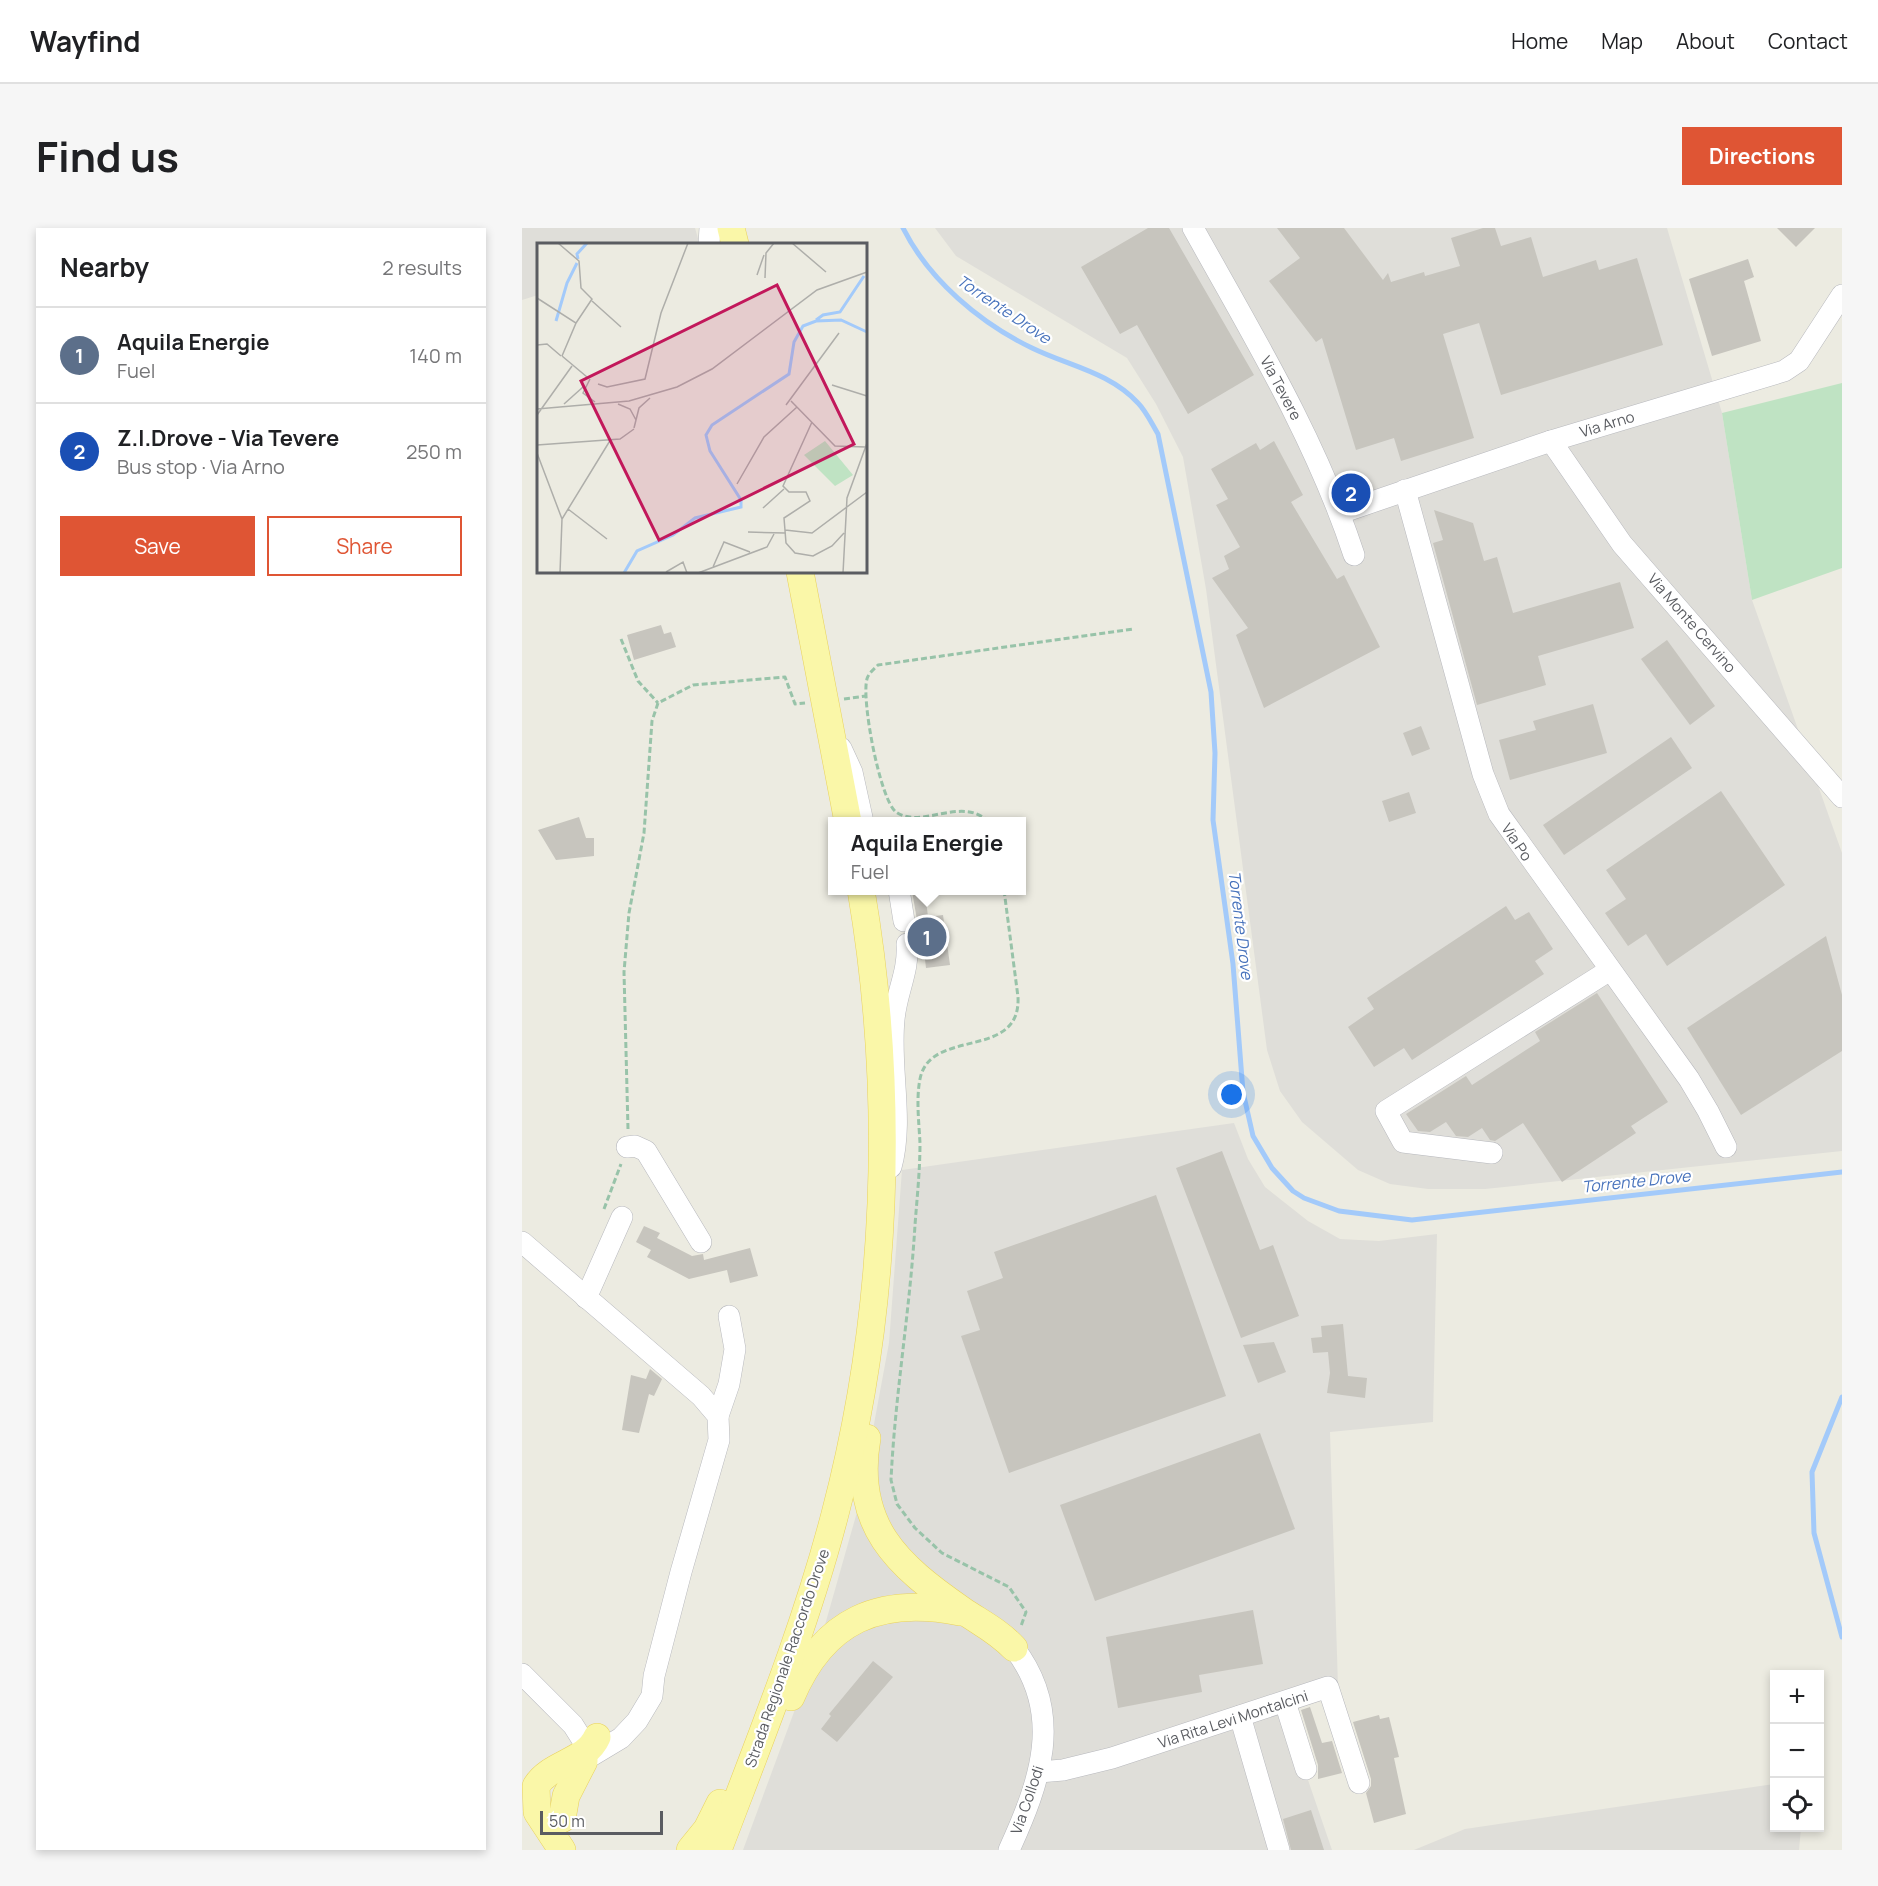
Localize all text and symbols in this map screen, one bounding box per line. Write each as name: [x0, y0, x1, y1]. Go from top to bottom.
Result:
text: Wayfind: [30, 22, 140, 60]
text: Home: [1511, 27, 1568, 55]
text: Map: [1601, 27, 1643, 55]
text: About: [1676, 27, 1735, 55]
text: Contact: [1768, 27, 1848, 55]
text: Find us: [36, 127, 179, 185]
button: Directions: [1682, 127, 1842, 185]
inset map: [537, 243, 867, 573]
text: Nearby: [60, 249, 149, 285]
text: 2 results: [382, 254, 462, 281]
water label: Torrente Drove: [953, 269, 1057, 350]
text: Aquila Energie: [117, 327, 270, 357]
text: 1: [75, 342, 84, 369]
text: 140 m: [409, 342, 462, 369]
street label: Via Tevere: [1255, 352, 1307, 424]
text: Fuel: [117, 357, 155, 384]
street label: Via Arno: [1577, 406, 1637, 442]
text: Z.I.Drove - Via Tevere: [117, 423, 339, 453]
text: 2: [74, 438, 85, 465]
text: 250 m: [406, 438, 462, 465]
text: Bus stop · Via Arno: [117, 453, 285, 480]
pin: 2: [1332, 470, 1370, 516]
button: Save: [60, 516, 255, 576]
button: Share: [267, 516, 462, 576]
street label: Via Monte Cervino: [1643, 569, 1741, 677]
popup: [828, 817, 1026, 895]
street label: Via Po: [1497, 819, 1537, 865]
text: Aquila Energie: [851, 828, 1003, 858]
text: Fuel: [851, 858, 889, 885]
water label: Torrente Drove: [1223, 870, 1259, 982]
pin: 1: [908, 914, 946, 960]
your location: [1217, 1080, 1246, 1109]
water label: Torrente Drove: [1581, 1164, 1693, 1198]
street label: Strada Regionale Raccordo Drove: [740, 1546, 834, 1770]
map controls: [1770, 1670, 1824, 1832]
button: +: [1770, 1670, 1824, 1724]
street label: Via Rita Levi Montalcini: [1155, 1685, 1311, 1753]
button: −: [1770, 1724, 1824, 1778]
street label: Via Collodi: [1005, 1763, 1049, 1837]
button: locate: [1770, 1778, 1824, 1832]
scale bar: [540, 1808, 663, 1836]
text: 50 m: [549, 1810, 585, 1832]

